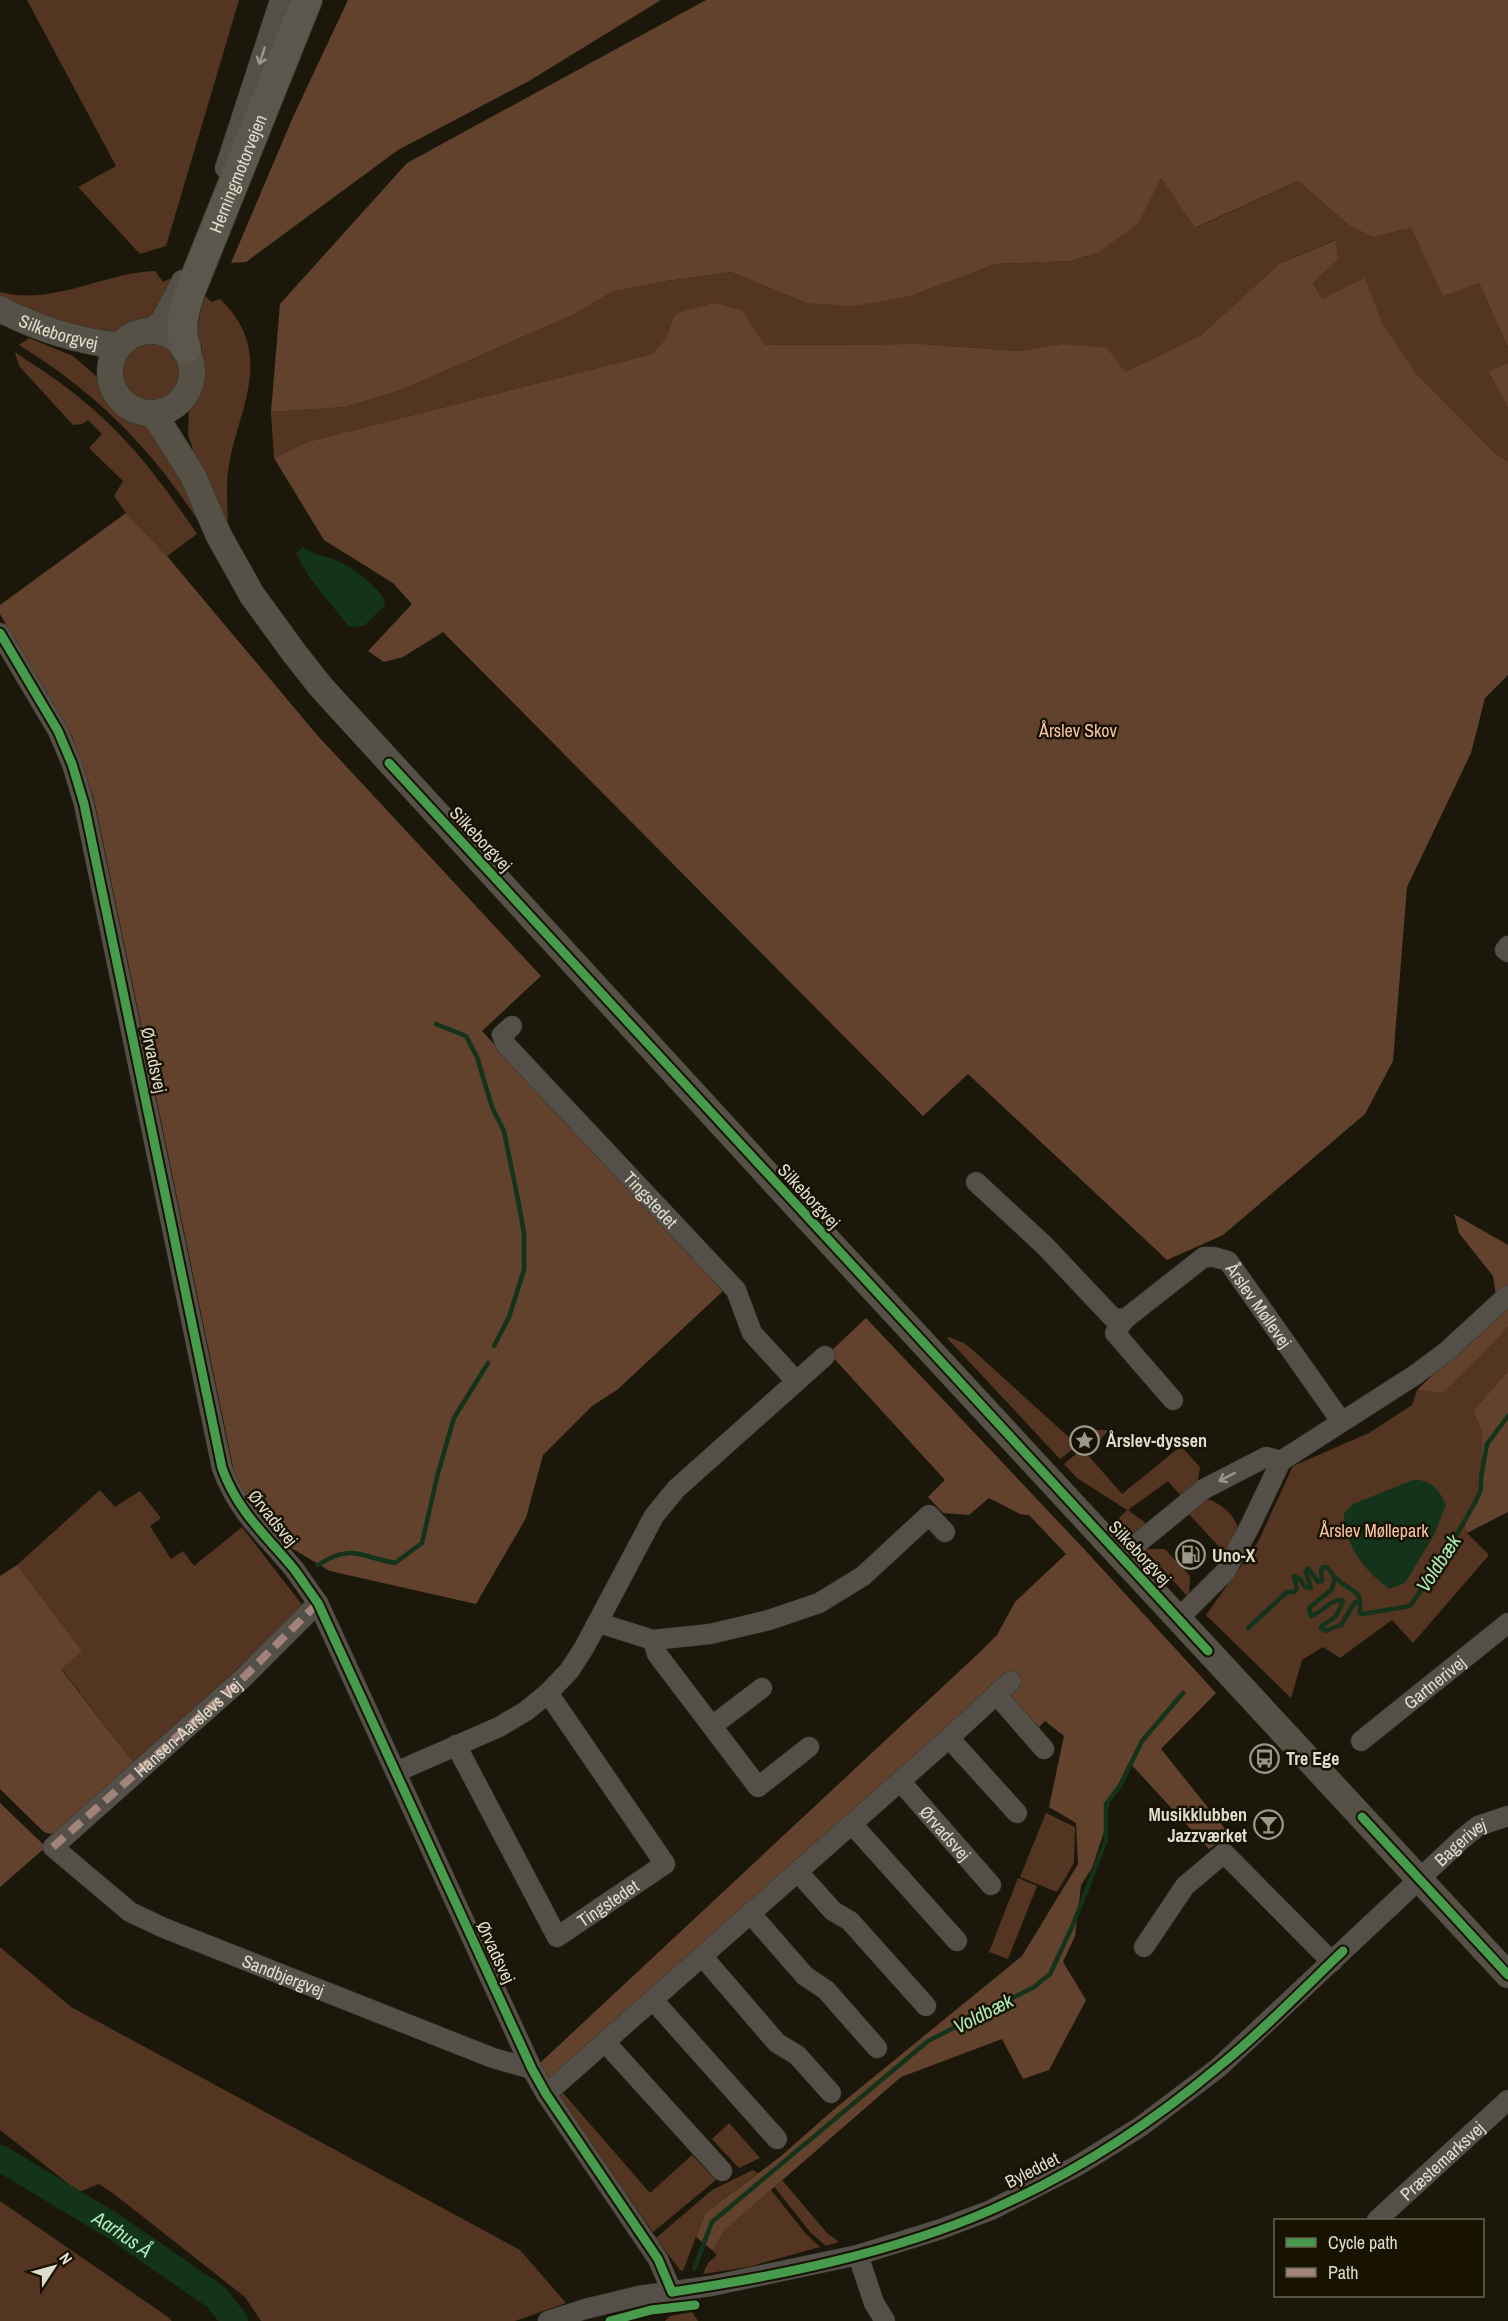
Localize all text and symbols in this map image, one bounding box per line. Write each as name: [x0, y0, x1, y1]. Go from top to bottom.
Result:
one-way arrow: [256, 46, 267, 65]
street label: Herningmotorvejen: [202, 111, 272, 237]
street label: Silkeborgvej: [15, 307, 100, 355]
park label: Årslev Skov: [1038, 718, 1118, 743]
street label: Silkeborgvej: [444, 801, 518, 877]
street label: Ørvadsvej: [135, 1025, 173, 1095]
street label: Silkeborgvej: [772, 1158, 846, 1234]
street label: Tingstedet: [618, 1166, 684, 1233]
street label: Årslev Møllevej: [1220, 1256, 1298, 1353]
place icon: Årslev-dyssen: [1069, 1424, 1101, 1456]
place label: Årslev-dyssen: [1106, 1428, 1207, 1453]
one-way arrow: [1219, 1471, 1237, 1483]
street label: Ørvadsvej: [242, 1484, 304, 1552]
street label: Silkeborgvej: [1103, 1515, 1177, 1591]
park label: Årslev Møllepark: [1318, 1518, 1429, 1543]
water label: Voldbæk: [1409, 1528, 1467, 1597]
fuel station icon: Uno-X: [1175, 1539, 1207, 1571]
place label: Uno-X: [1212, 1543, 1256, 1568]
street label: Gartnerivej: [1398, 1650, 1471, 1715]
street label: Hansen-Aarslevs Vej: [128, 1673, 247, 1782]
bus stop icon: Tre Ege: [1249, 1742, 1281, 1774]
place label: Tre Ege: [1286, 1746, 1339, 1771]
street label: Ørvadsvej: [914, 1800, 977, 1866]
place label: Musikklubben Jazzværket: [1149, 1802, 1247, 1848]
bar icon: Musikklubben Jazzværket: [1252, 1808, 1284, 1840]
street label: Bagerivej: [1429, 1812, 1489, 1872]
street label: Tingstedet: [572, 1873, 643, 1933]
street label: Ørvadsvej: [471, 1917, 521, 1987]
street label: Sandbjergvej: [239, 1948, 328, 2003]
water label: Voldbæk: [949, 1986, 1018, 2039]
street label: Præstemarksvej: [1394, 2115, 1490, 2206]
street label: Byleddet: [1001, 2146, 1063, 2194]
water label: Aarhus Å: [87, 2203, 158, 2263]
legend: [1274, 2219, 1484, 2297]
text: Cycle path: [1328, 2230, 1398, 2255]
north arrow: [24, 2237, 84, 2297]
text: N: [54, 2248, 78, 2268]
text: Path: [1328, 2260, 1358, 2285]

